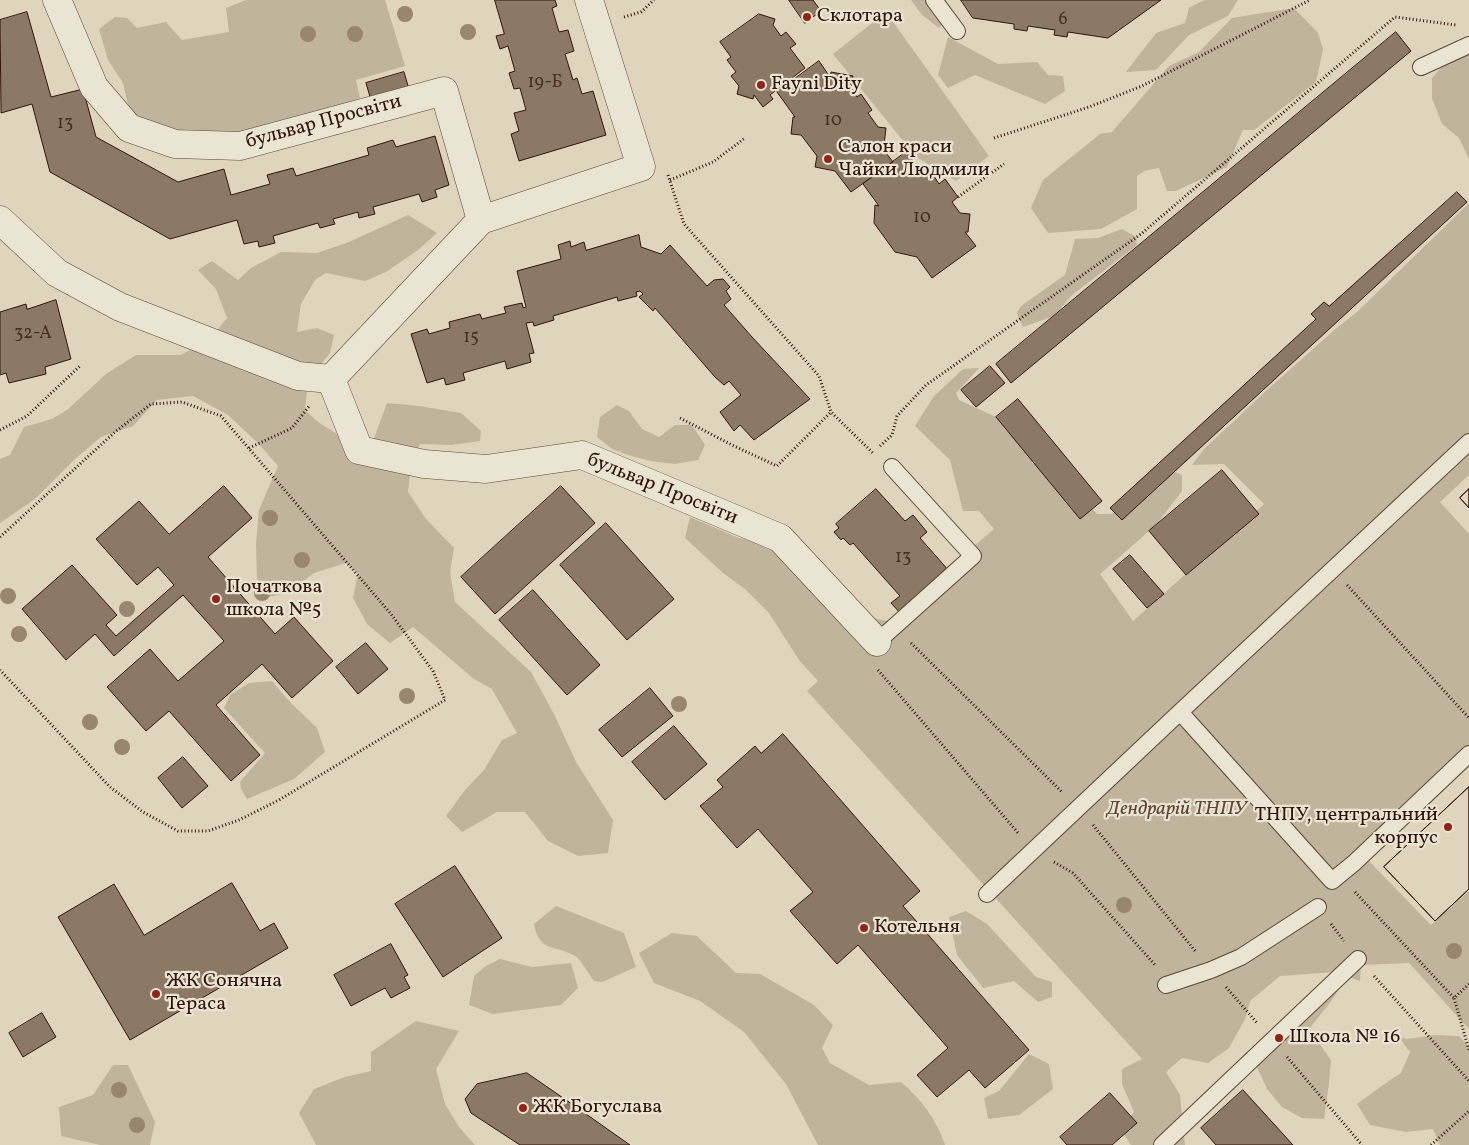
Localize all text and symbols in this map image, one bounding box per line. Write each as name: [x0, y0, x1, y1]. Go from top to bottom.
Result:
place label: Склотара: [817, 5, 903, 29]
house number: 6: [1058, 10, 1068, 32]
marker: Склотара: [801, 11, 813, 23]
house number: 19-Б: [528, 73, 562, 95]
place label: Fayni Dity: [771, 73, 862, 97]
marker: Fayni Dity: [755, 79, 767, 91]
street label: бульвар Просвіти: [243, 91, 405, 155]
house number: 10: [824, 111, 842, 133]
house number: 13: [57, 114, 73, 136]
place label: Салон краси Чайки Людмили: [838, 136, 990, 183]
marker: Салон краси Чайки Людмили: [822, 153, 834, 165]
house number: 10: [913, 208, 931, 230]
house number: 32-А: [14, 324, 52, 346]
house number: 15: [463, 328, 479, 350]
street label: бульвар Просвіти: [583, 449, 741, 531]
house number: 13: [895, 548, 911, 570]
place label: Початкова школа №5: [226, 576, 322, 623]
marker: Початкова школа №5: [210, 593, 222, 605]
park label: Дендрарій ТНПУ: [1107, 798, 1247, 822]
place label: ТНПУ, центральний корпус: [1255, 804, 1438, 851]
marker: ТНПУ, центральний корпус: [1442, 821, 1454, 833]
place label: Котельня: [874, 916, 960, 940]
marker: Котельня: [858, 922, 870, 934]
place label: ЖК Сонячна Тераса: [166, 970, 282, 1017]
marker: ЖК Сонячна Тераса: [150, 988, 162, 1000]
place label: Школа № 16: [1289, 1026, 1400, 1050]
marker: Школа № 16: [1273, 1032, 1285, 1044]
place label: ЖК Богуслава: [533, 1096, 662, 1120]
marker: ЖК Богуслава: [517, 1102, 529, 1114]

